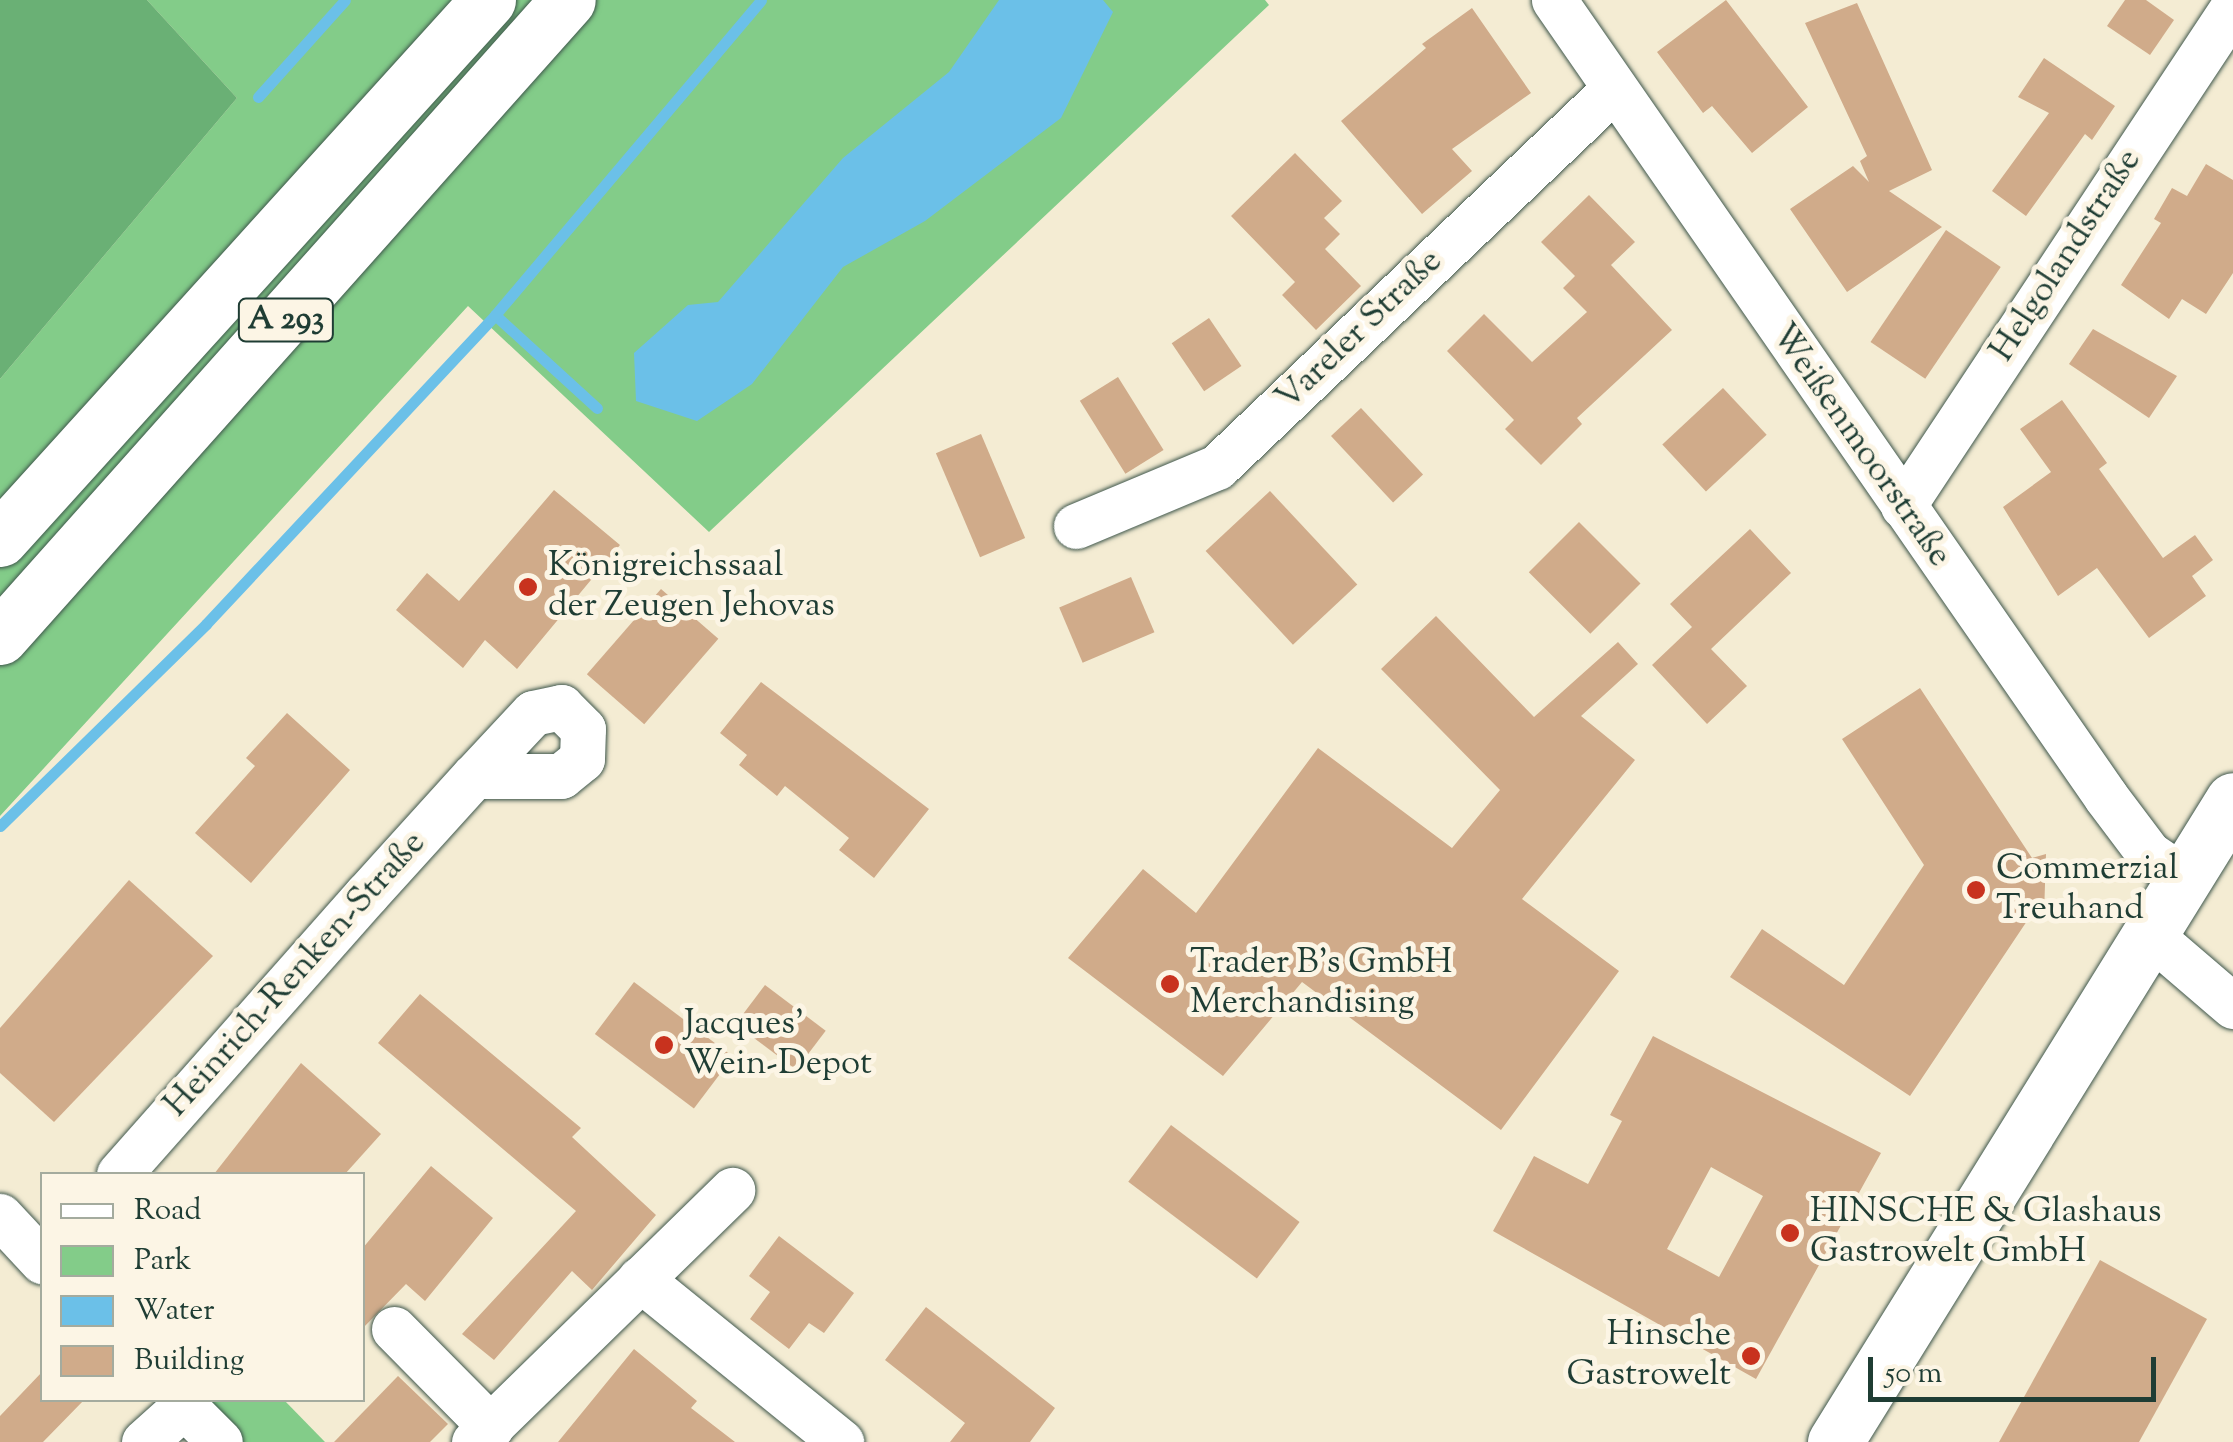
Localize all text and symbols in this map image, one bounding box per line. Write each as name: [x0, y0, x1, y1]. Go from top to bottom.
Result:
street label: Helgolandstraße: [1983, 142, 2151, 370]
street label: Vareler Straße: [1268, 241, 1452, 421]
road number: A 293: [236, 293, 336, 347]
street label: Weißenmoorstraße: [1761, 316, 1959, 576]
place label: Königreichssaal der Zeugen Jehovas: [548, 546, 835, 628]
marker: Königreichssaal der Zeugen Jehovas: [517, 576, 539, 598]
street label: Heinrich-Renken-Straße: [157, 824, 435, 1126]
place label: Commerzial Treuhand: [1996, 849, 2178, 931]
marker: Commerzial Treuhand: [1965, 879, 1987, 901]
place label: Trader B's GmbH Merchandising: [1190, 943, 1452, 1025]
marker: Trader B's GmbH Merchandising: [1159, 973, 1181, 995]
place label: Jacques’ Wein-Depot: [684, 1004, 872, 1086]
marker: Jacques’ Wein-Depot: [653, 1034, 675, 1056]
legend: [40, 1172, 365, 1402]
text: Road: [134, 1190, 201, 1233]
place label: HINSCHE & Glashaus Gastrowelt GmbH: [1810, 1192, 2161, 1274]
marker: HINSCHE & Glashaus Gastrowelt GmbH: [1779, 1222, 1801, 1244]
text: Park: [134, 1240, 191, 1283]
text: Water: [134, 1290, 215, 1333]
place label: Hinsche Gastrowelt: [1567, 1315, 1731, 1397]
scale bar: [1873, 1337, 2160, 1399]
text: Building: [134, 1340, 244, 1383]
marker: Hinsche Gastrowelt: [1740, 1345, 1762, 1367]
text: 50 m: [1885, 1353, 1942, 1396]

